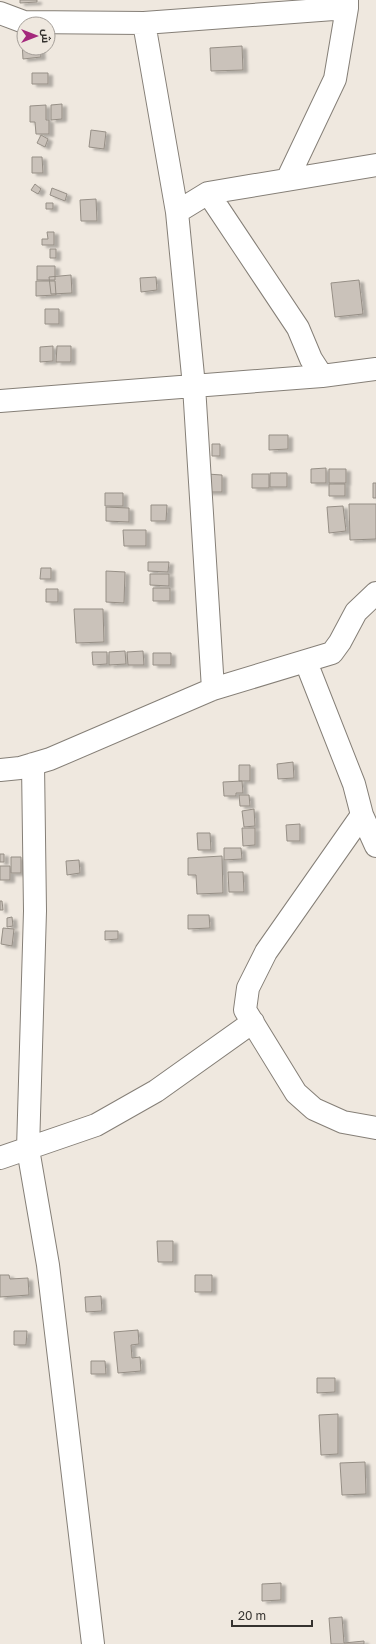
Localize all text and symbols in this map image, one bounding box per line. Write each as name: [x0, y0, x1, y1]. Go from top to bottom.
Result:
north arrow: [16, 16, 56, 56]
text: ش: [39, 29, 53, 43]
scale bar: [232, 1602, 312, 1628]
text: 20 m: [238, 1608, 266, 1623]

